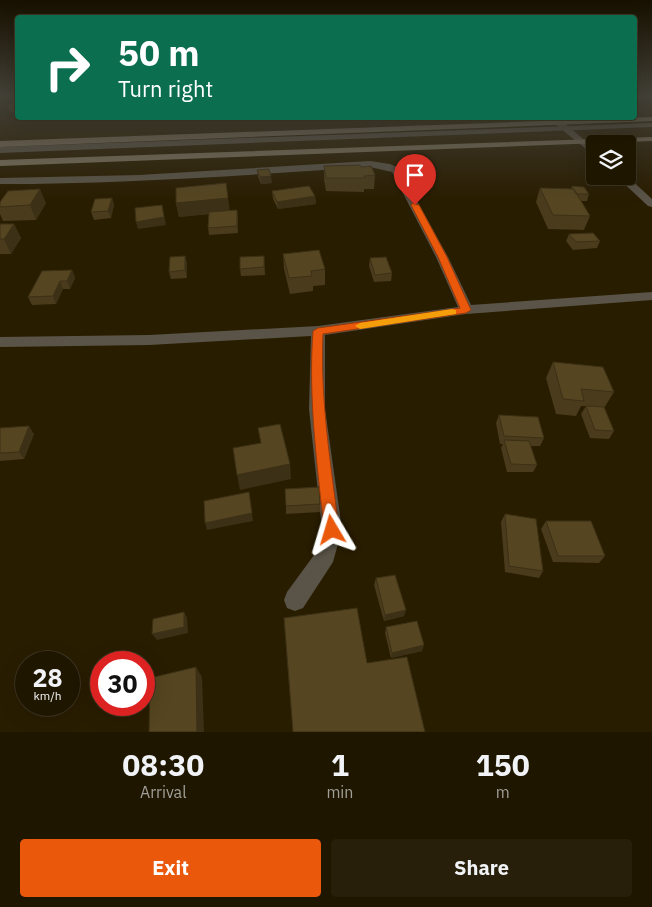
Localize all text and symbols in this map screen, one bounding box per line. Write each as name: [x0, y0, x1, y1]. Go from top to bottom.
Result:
text: 50 m: [118, 30, 200, 76]
icon: right: [35, 35, 100, 100]
text: Turn right: [118, 74, 213, 103]
map controls: [586, 135, 636, 185]
button: layers: [586, 135, 636, 185]
pin: [394, 154, 436, 205]
icon: arrive: [401, 161, 429, 189]
position arrow: [305, 503, 357, 555]
speed limit sign: 30: [90, 651, 155, 716]
text: 28: [32, 661, 63, 694]
text: km/h: [33, 688, 62, 703]
text: 08:30: [122, 745, 204, 784]
text: 1: [331, 745, 349, 784]
text: 150: [476, 745, 530, 784]
text: Arrival: [140, 782, 187, 802]
text: min: [326, 782, 353, 802]
text: m: [496, 782, 510, 802]
button: Exit: [20, 839, 321, 897]
button: Share: [331, 839, 632, 897]

